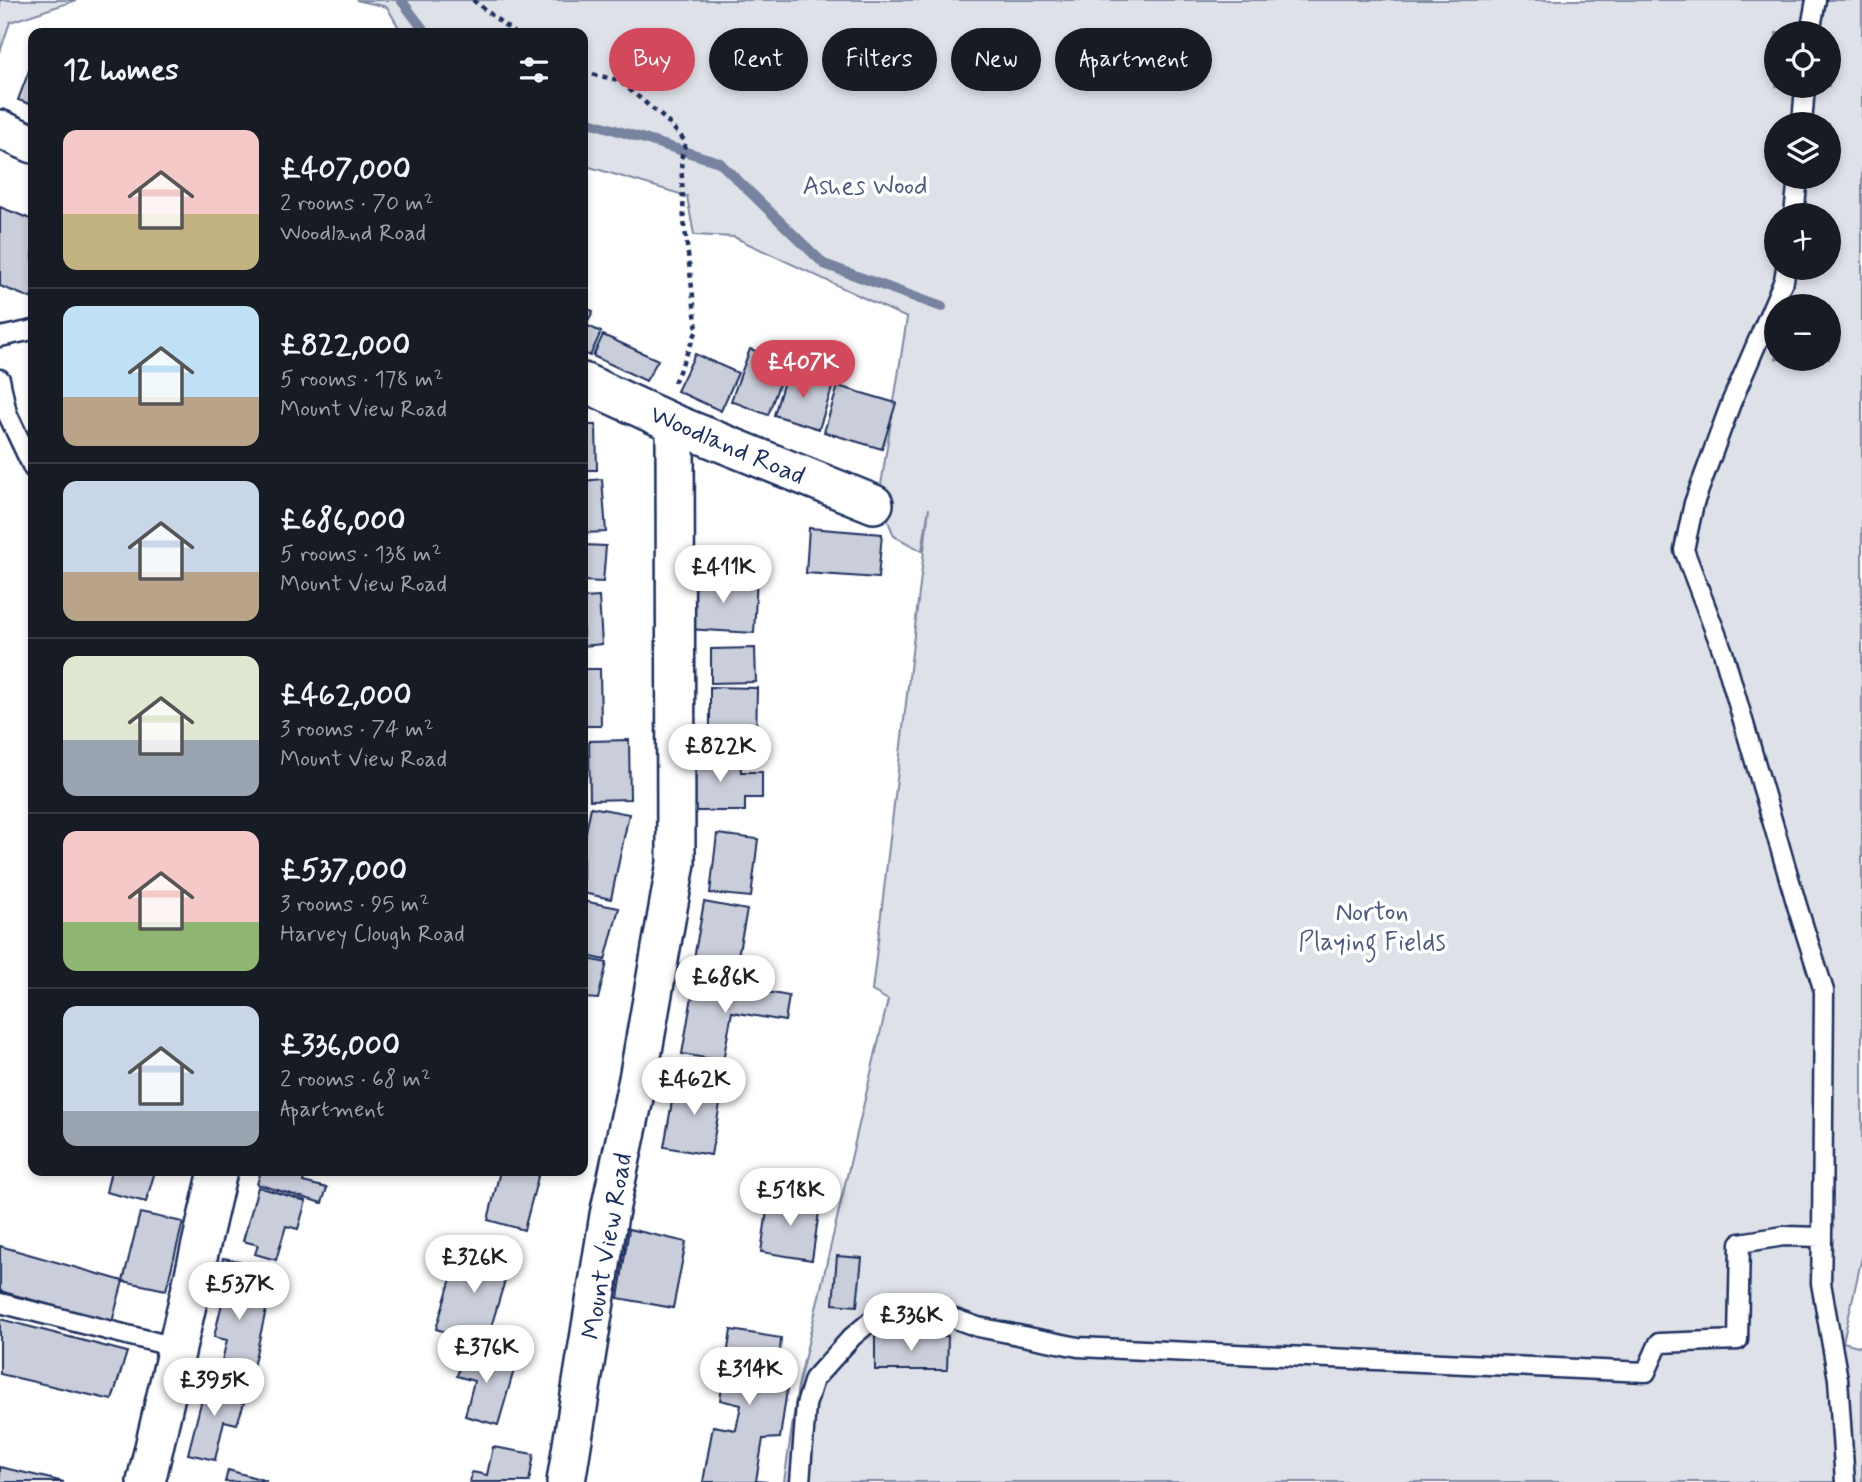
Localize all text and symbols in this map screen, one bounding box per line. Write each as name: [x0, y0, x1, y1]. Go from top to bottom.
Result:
map controls: [1764, 21, 1841, 371]
button: locate: [1764, 21, 1841, 98]
chip: Buy: [609, 28, 695, 91]
chip: Rent: [709, 28, 808, 91]
chip: Filters: [822, 28, 937, 91]
chip: New: [951, 28, 1041, 91]
chip: Apartment: [1055, 28, 1212, 91]
text: 12 homes: [63, 51, 179, 90]
icon: filters: [515, 51, 553, 89]
button: layers: [1764, 112, 1841, 189]
text: £407,000: [280, 150, 411, 189]
icon: home: [119, 158, 203, 242]
park label: Ashes Wood: [802, 170, 928, 204]
text: 2 rooms · 70 m²: [280, 189, 434, 219]
button: +: [1764, 203, 1841, 280]
text: Woodland Road: [280, 219, 426, 249]
button: −: [1764, 294, 1841, 371]
text: £822,000: [280, 326, 410, 365]
icon: home: [119, 334, 203, 418]
pin: £407K: [754, 340, 852, 400]
text: £407K: [767, 348, 839, 378]
text: 5 rooms · 178 m²: [280, 365, 443, 395]
text: Mount View Road: [280, 395, 447, 425]
street label: Woodland Road: [645, 398, 810, 494]
text: £686,000: [280, 501, 405, 540]
icon: home: [119, 509, 203, 593]
text: 5 rooms · 138 m²: [280, 540, 442, 570]
pin: £411K: [674, 546, 772, 605]
text: £411K: [691, 553, 755, 583]
text: Mount View Road: [280, 570, 447, 600]
text: £462,000: [280, 676, 411, 715]
icon: home: [119, 684, 203, 768]
text: 3 rooms · 74 m²: [280, 715, 434, 745]
pin: £822K: [671, 724, 769, 784]
text: £822K: [684, 732, 756, 762]
text: Mount View Road: [280, 745, 447, 775]
text: £537,000: [280, 851, 407, 890]
icon: home: [119, 859, 203, 943]
text: 3 rooms · 95 m²: [280, 890, 429, 920]
park label: Norton Playing Fields: [1298, 896, 1446, 963]
text: Harvey Clough Road: [280, 920, 465, 950]
pin: £686K: [676, 956, 774, 1015]
text: £686K: [691, 963, 759, 993]
text: £336,000: [280, 1026, 400, 1065]
icon: home: [119, 1034, 203, 1118]
pin: £462K: [645, 1058, 743, 1117]
text: 2 rooms · 68 m²: [280, 1065, 431, 1095]
text: £462K: [658, 1065, 730, 1095]
text: Apartment: [280, 1095, 385, 1125]
street label: Mount View Road: [575, 1150, 641, 1342]
pin: £518K: [741, 1168, 839, 1228]
text: £518K: [756, 1176, 824, 1206]
pin: £326K: [425, 1236, 523, 1295]
text: £326K: [441, 1243, 507, 1273]
pin: £537K: [190, 1262, 288, 1322]
text: £537K: [205, 1270, 273, 1300]
pin: £336K: [862, 1294, 960, 1353]
text: £336K: [879, 1301, 943, 1331]
pin: £376K: [437, 1326, 535, 1385]
text: £376K: [453, 1333, 519, 1363]
pin: £314K: [700, 1348, 798, 1407]
text: £314K: [716, 1355, 782, 1385]
pin: £395K: [165, 1358, 263, 1418]
text: £395K: [179, 1366, 249, 1396]

